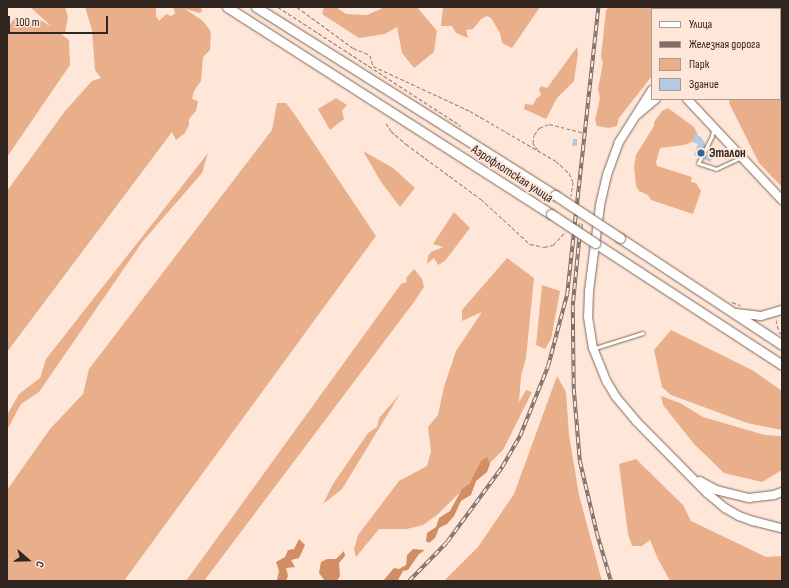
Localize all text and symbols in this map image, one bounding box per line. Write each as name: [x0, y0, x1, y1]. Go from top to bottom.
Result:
scale bar: [10, 8, 110, 34]
legend: [651, 8, 781, 100]
text: 100 m: [15, 15, 40, 30]
text: Улица: [689, 17, 712, 32]
text: Железная дорога: [689, 37, 760, 52]
text: Парк: [689, 57, 709, 72]
text: Здание: [689, 77, 719, 92]
street label: Аэрофлотская улица: [468, 142, 556, 206]
place label: Эталон: [709, 145, 746, 161]
marker: Эталон: [696, 148, 706, 158]
north arrow: [8, 540, 48, 580]
text: С: [33, 559, 47, 569]

